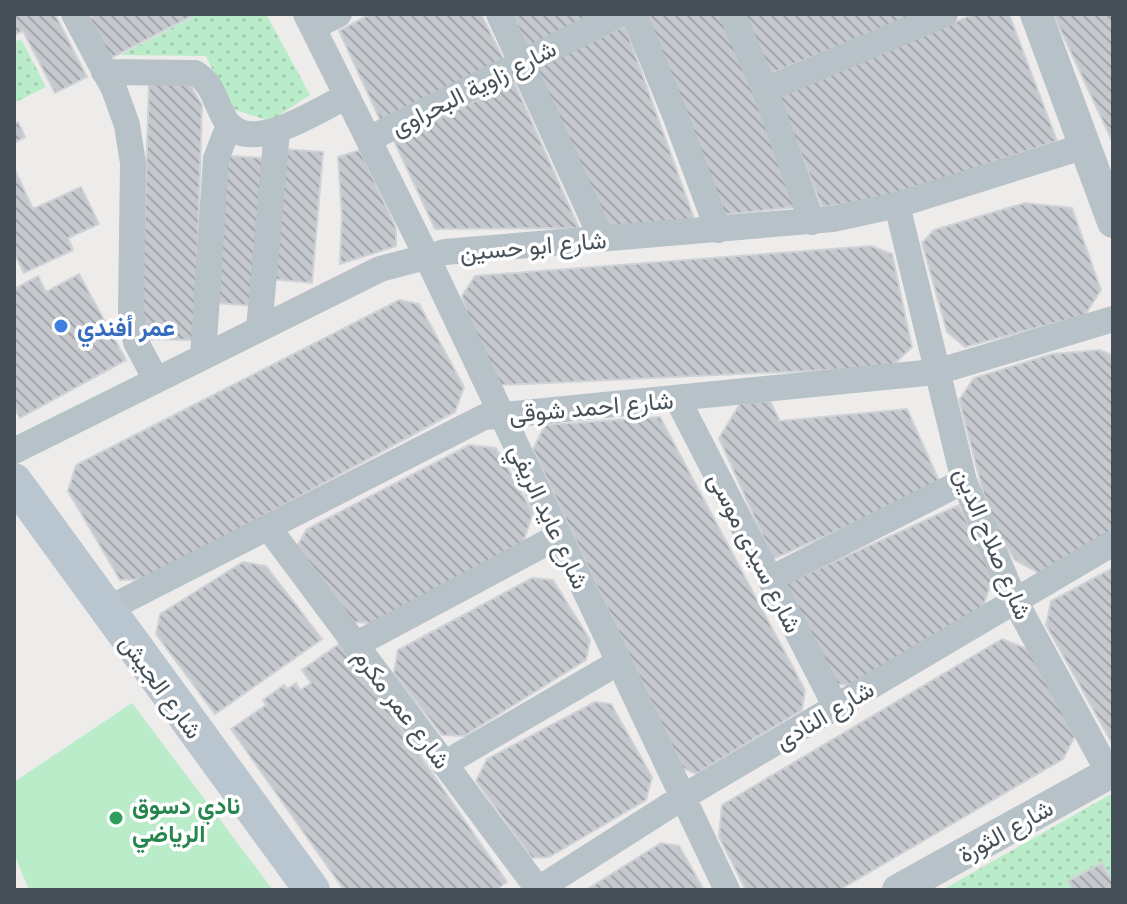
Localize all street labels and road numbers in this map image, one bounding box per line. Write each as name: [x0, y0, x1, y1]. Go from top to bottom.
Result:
street label: شارع زاوية البحراوى: [385, 31, 562, 144]
street label: شارع ابو حسين: [458, 222, 608, 269]
street label: شارع احمد شوقى: [507, 382, 675, 431]
street label: شارع عايد الريفي: [498, 438, 598, 596]
street label: شارع صلاح الدين: [946, 462, 1041, 624]
street label: شارع سيدى موسى: [700, 466, 811, 638]
street label: شارع الجيش: [112, 627, 211, 746]
street label: شارع عمر مكرم: [346, 641, 459, 776]
street label: شارع النادى: [768, 672, 880, 757]
street label: شارع الثورة: [952, 790, 1059, 870]

